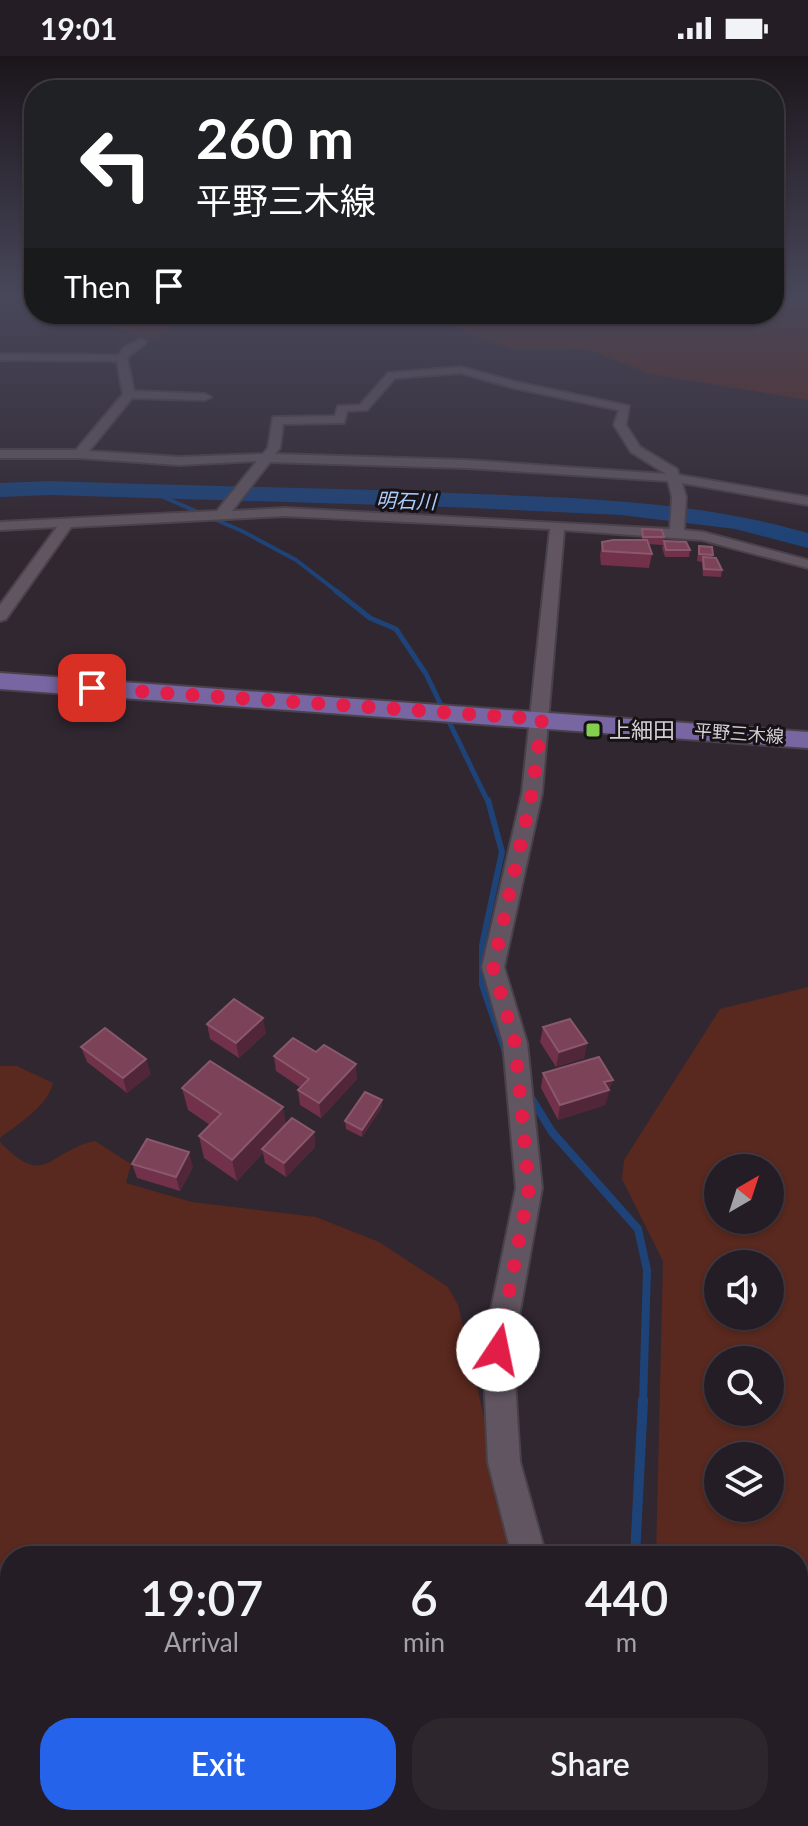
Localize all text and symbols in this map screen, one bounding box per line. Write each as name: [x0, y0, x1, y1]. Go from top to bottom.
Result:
text: 19:01: [40, 10, 117, 46]
text: 260 m: [196, 104, 354, 171]
icon: left: [64, 112, 168, 216]
text: 平野三木線: [196, 178, 376, 222]
icon: arrive: [147, 264, 191, 308]
text: Then: [64, 268, 131, 304]
water label: 明石川: [376, 487, 438, 513]
pin: [58, 654, 126, 722]
icon: arrive: [70, 666, 114, 710]
place label: 上細田: [609, 716, 675, 743]
street label: 平野三木線: [693, 719, 785, 747]
marker: 上細田: [584, 721, 602, 739]
north arrow: [704, 1154, 784, 1234]
map controls: [704, 1154, 784, 1522]
button: sound: [704, 1250, 784, 1330]
position arrow: [456, 1308, 540, 1392]
button: search: [704, 1346, 784, 1426]
button: layers: [704, 1442, 784, 1522]
text: 19:07: [140, 1569, 263, 1626]
text: 6: [410, 1569, 438, 1626]
text: 440: [585, 1569, 668, 1626]
text: Arrival: [164, 1626, 239, 1658]
text: min: [403, 1626, 445, 1658]
text: m: [616, 1626, 637, 1658]
button: Exit: [40, 1718, 396, 1810]
button: Share: [412, 1718, 768, 1810]

